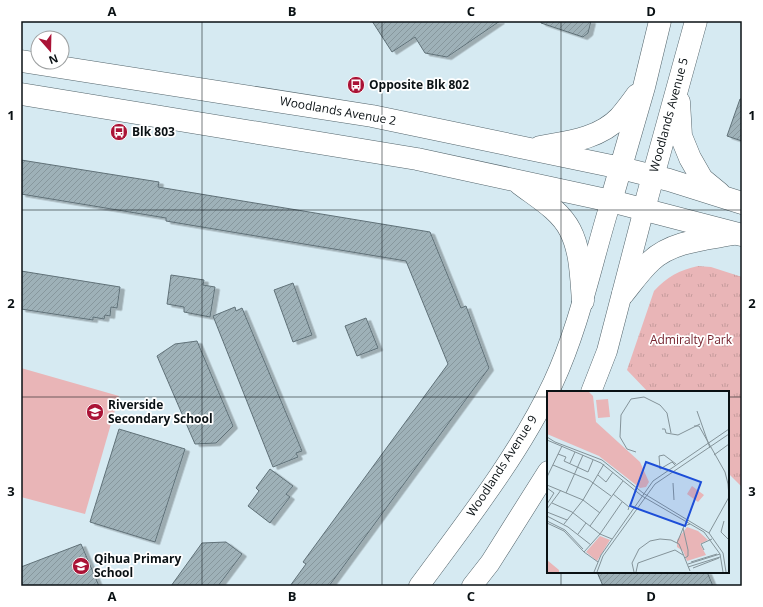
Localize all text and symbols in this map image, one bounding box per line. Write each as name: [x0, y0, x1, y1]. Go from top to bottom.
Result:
text: A: [108, 2, 117, 20]
text: B: [288, 2, 297, 20]
text: C: [467, 2, 475, 20]
text: D: [646, 2, 656, 20]
north arrow: [30, 30, 70, 70]
text: N: [47, 51, 60, 68]
street label: Woodlands Avenue 5: [645, 56, 692, 174]
bus stop icon: Opposite Blk 802: [346, 75, 366, 95]
place label: Opposite Blk 802: [369, 76, 469, 93]
street label: Woodlands Avenue 2: [279, 92, 398, 129]
text: 1: [7, 106, 15, 124]
text: 1: [748, 106, 756, 124]
bus stop icon: Blk 803: [109, 122, 129, 142]
place label: Blk 803: [132, 123, 175, 140]
text: 2: [7, 294, 15, 312]
text: 2: [748, 294, 756, 312]
park label: Admiralty Park: [650, 331, 733, 348]
inset map: [547, 391, 729, 573]
place label: Riverside Secondary School: [108, 396, 213, 427]
school or university icon: Riverside Secondary School: [85, 402, 105, 422]
street label: Woodlands Avenue 9: [462, 412, 541, 520]
text: 3: [7, 482, 15, 500]
text: 3: [748, 482, 756, 500]
place label: Qihua Primary School: [94, 550, 181, 581]
school or university icon: Qihua Primary School: [71, 556, 91, 576]
text: A: [108, 587, 117, 605]
text: B: [288, 587, 297, 605]
text: C: [467, 587, 475, 605]
text: D: [646, 587, 656, 605]

